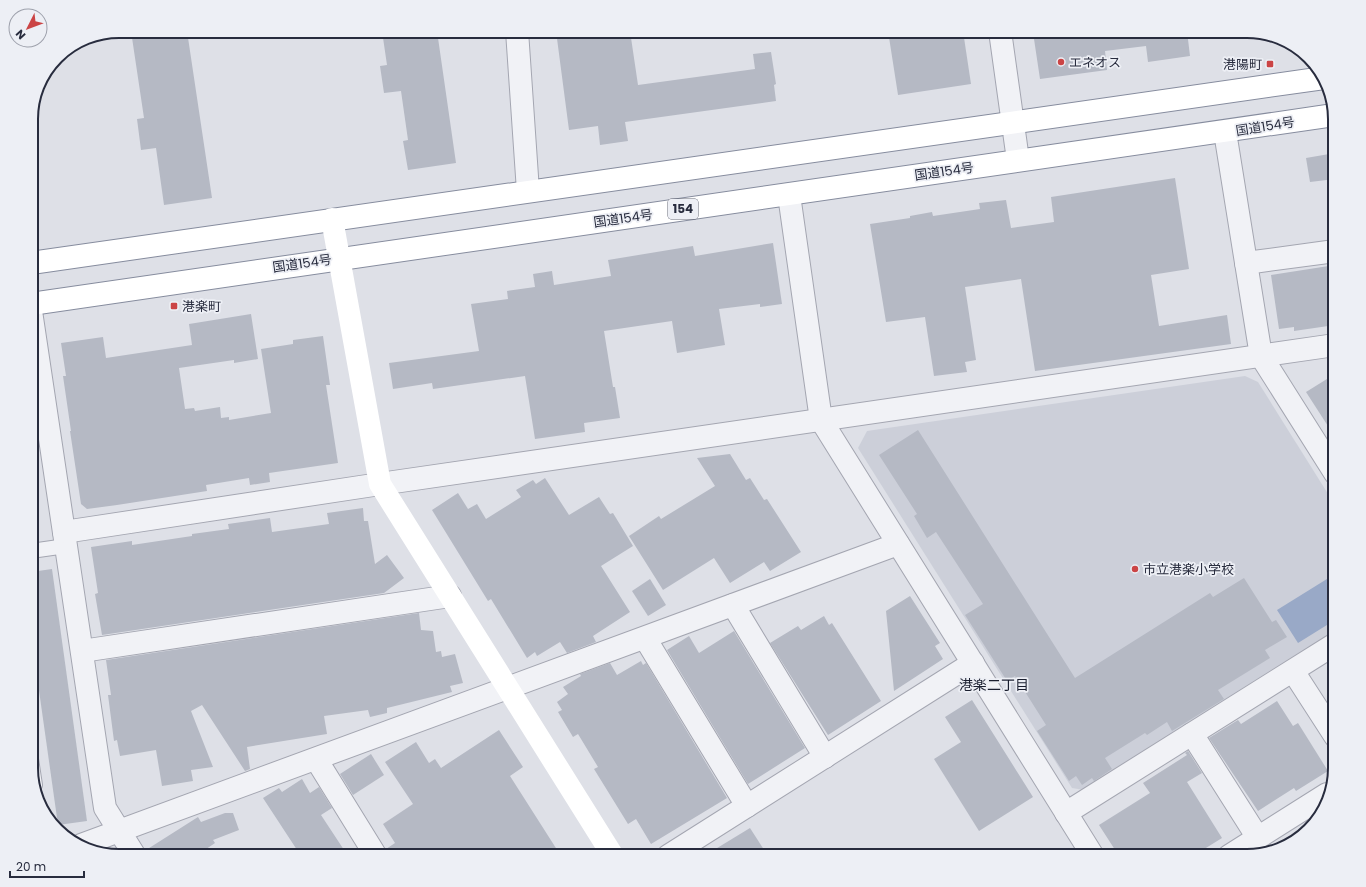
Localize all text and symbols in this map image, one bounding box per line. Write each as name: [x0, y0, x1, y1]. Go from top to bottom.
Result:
north arrow: [8, 8, 48, 48]
text: N: [12, 26, 29, 43]
place label: エネオス: [1069, 53, 1121, 72]
place label: 港陽町: [1223, 55, 1262, 74]
marker: エネオス: [1056, 57, 1066, 67]
marker: 港陽町: [1265, 59, 1275, 69]
street label: 国道154号: [1234, 112, 1296, 141]
street label: 国道154号: [913, 158, 975, 185]
road number: 154: [668, 199, 698, 219]
street label: 国道154号: [592, 205, 654, 232]
street label: 国道154号: [271, 250, 333, 277]
place label: 港楽町: [182, 297, 221, 316]
marker: 港楽町: [169, 301, 179, 311]
place label: 市立港楽小学校: [1143, 560, 1234, 579]
marker: 市立港楽小学校: [1130, 564, 1140, 574]
district label: 港楽二丁目: [959, 675, 1029, 695]
scale bar: [10, 853, 84, 879]
text: 20 m: [16, 858, 46, 875]

